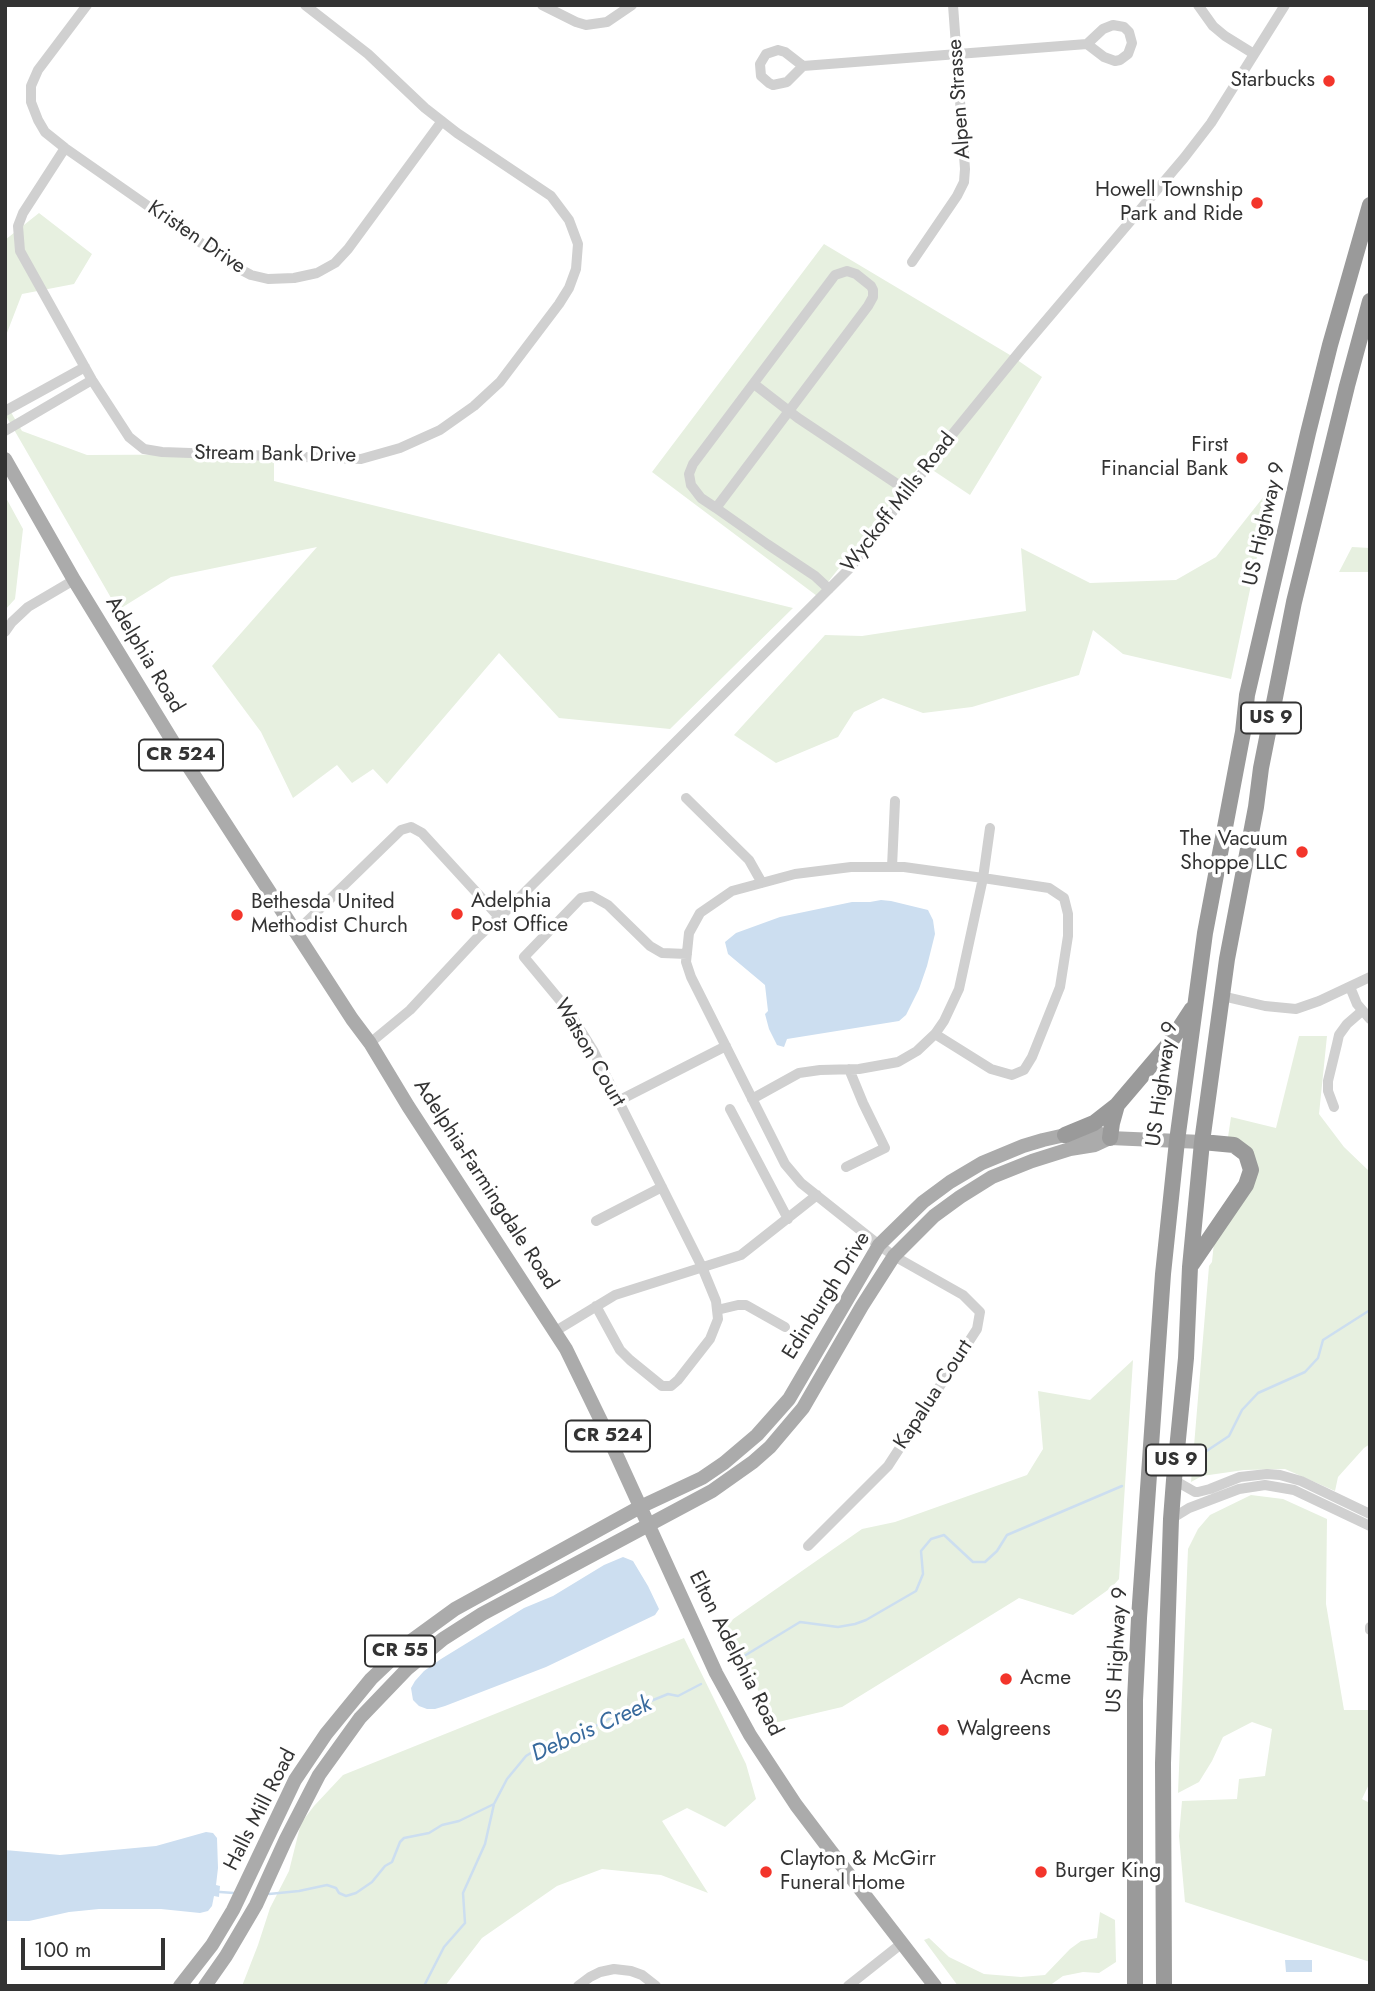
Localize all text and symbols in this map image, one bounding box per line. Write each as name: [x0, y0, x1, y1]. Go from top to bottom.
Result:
street label: Alpen Strasse: [943, 38, 977, 160]
place label: Starbucks: [1230, 68, 1315, 94]
marker: Starbucks: [1321, 73, 1337, 89]
place label: Howell Township Park and Ride: [1095, 178, 1243, 228]
marker: Howell Township Park and Ride: [1249, 195, 1265, 211]
street label: Kristen Drive: [142, 196, 250, 280]
street label: Wyckoff Mills Road: [837, 428, 961, 578]
place label: First Financial Bank: [1101, 433, 1228, 483]
street label: Stream Bank Drive: [194, 441, 356, 469]
marker: First Financial Bank: [1234, 450, 1250, 466]
street label: US Highway 9: [1239, 460, 1291, 588]
street label: Adelphia Road: [99, 592, 189, 718]
road number: US 9: [1241, 702, 1301, 734]
road number: CR 524: [139, 740, 223, 770]
place label: The Vacuum Shoppe LLC: [1180, 827, 1288, 877]
marker: The Vacuum Shoppe LLC: [1294, 844, 1310, 860]
place label: Adelphia Post Office: [471, 889, 568, 939]
place label: Bethesda United Methodist Church: [251, 890, 408, 940]
marker: Adelphia Post Office: [449, 906, 465, 922]
marker: Bethesda United Methodist Church: [229, 907, 245, 923]
street label: Watson Court: [548, 995, 630, 1111]
street label: US Highway 9: [1142, 1020, 1184, 1148]
street label: Adelphia-Farmingdale Road: [408, 1075, 562, 1295]
street label: Edinburgh Drive: [778, 1227, 876, 1365]
street label: Kapalua Court: [889, 1336, 979, 1454]
road number: CR 524: [566, 1420, 650, 1452]
road number: US 9: [1146, 1444, 1206, 1476]
street label: Elton Adelphia Road: [682, 1567, 788, 1741]
street label: US Highway 9: [1102, 1586, 1134, 1714]
road number: CR 55: [365, 1636, 435, 1666]
place label: Acme: [1020, 1666, 1071, 1692]
marker: Acme: [998, 1671, 1014, 1687]
water label: Debois Creek: [528, 1691, 656, 1769]
place label: Walgreens: [957, 1717, 1051, 1743]
marker: Walgreens: [935, 1722, 951, 1738]
street label: Halls Mill Road: [220, 1745, 302, 1875]
place label: Clayton & McGirr Funeral Home: [780, 1847, 936, 1897]
place label: Burger King: [1055, 1859, 1161, 1885]
marker: Clayton & McGirr Funeral Home: [758, 1864, 774, 1880]
marker: Burger King: [1033, 1864, 1049, 1880]
scale bar: [24, 1924, 168, 1968]
text: 100 m: [34, 1935, 91, 1965]

